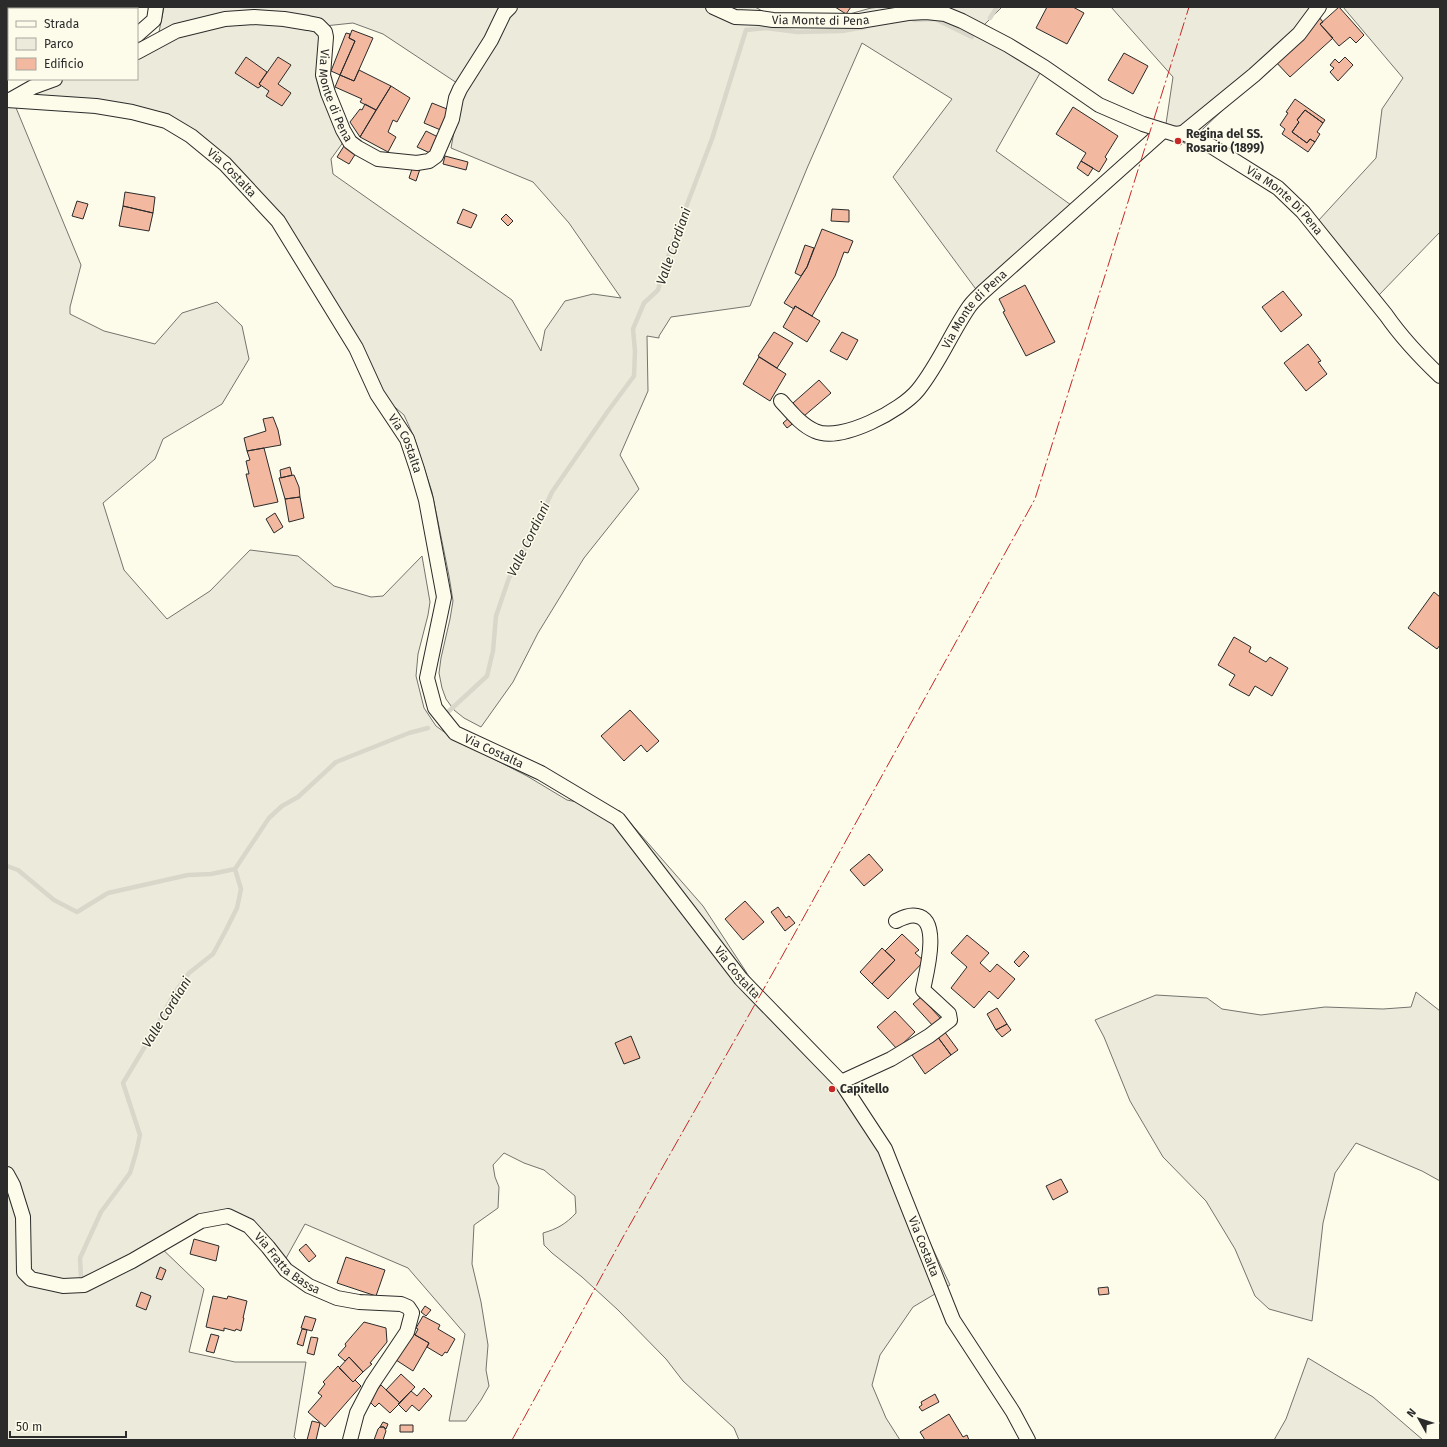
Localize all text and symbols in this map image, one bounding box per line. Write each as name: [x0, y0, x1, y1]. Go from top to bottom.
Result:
legend: [8, 8, 138, 80]
street label: Via Monte di Pena: [772, 13, 870, 28]
text: Strada: [44, 17, 79, 31]
text: Parco: [44, 37, 74, 51]
street label: Via Monte di Pena: [316, 48, 355, 144]
text: Edificio: [44, 57, 84, 71]
place label: Regina del SS. Rosario (1899): [1186, 127, 1264, 155]
marker: Regina del SS. Rosario (1899): [1173, 136, 1183, 146]
street label: Via Costalta: [204, 145, 259, 200]
street label: Via Monte Di Pena: [1244, 163, 1326, 238]
water label: Valle Cordiani: [653, 205, 694, 287]
street label: Via Monte di Pena: [939, 267, 1010, 351]
street label: Via Costalta: [385, 411, 425, 475]
water label: Valle Cordiani: [504, 499, 553, 579]
street label: Via Costalta: [462, 731, 526, 771]
street label: Via Costalta: [712, 944, 763, 1002]
water label: Valle Cordiani: [139, 974, 194, 1050]
place label: Capitello: [840, 1082, 889, 1096]
marker: Capitello: [827, 1084, 837, 1094]
street label: Via Costalta: [905, 1214, 942, 1279]
street label: Via Fratta Bassa: [251, 1230, 322, 1297]
north arrow: [1399, 1399, 1439, 1439]
text: N: [1404, 1406, 1419, 1420]
scale bar: [10, 1413, 126, 1439]
text: 50 m: [16, 1420, 42, 1434]

